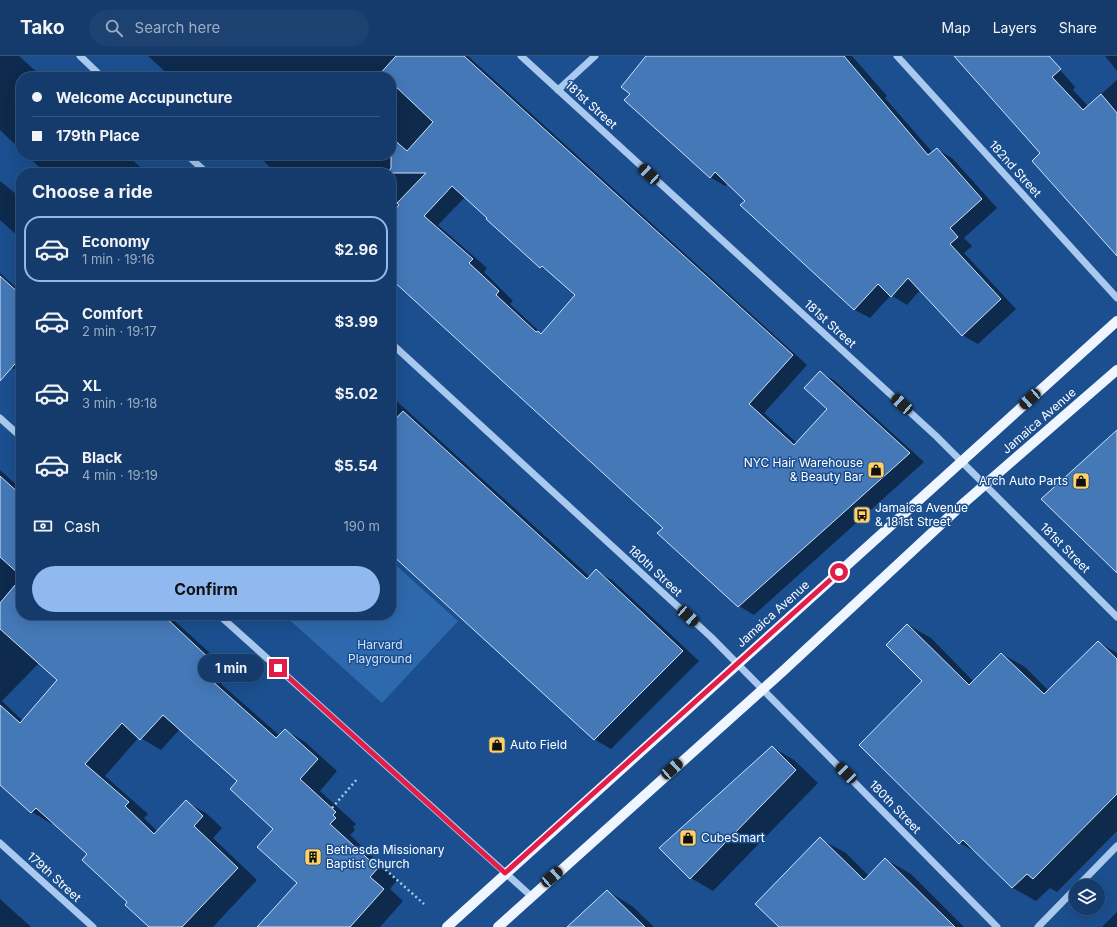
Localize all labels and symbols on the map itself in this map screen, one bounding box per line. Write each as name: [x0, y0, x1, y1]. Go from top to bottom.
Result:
street label: 181st Street: [562, 77, 620, 132]
street label: 182nd Street: [986, 137, 1045, 200]
car: [636, 161, 662, 187]
street label: 181st Street: [801, 296, 859, 351]
street label: Jamaica Avenue: [999, 384, 1079, 457]
car: [1017, 387, 1043, 411]
car: [889, 392, 915, 416]
place label: NYC Hair Warehouse & Beauty Bar: [744, 455, 863, 484]
shop icon: NYC Hair Warehouse & Beauty Bar: [866, 460, 886, 480]
shop icon: Arch Auto Parts: [1071, 471, 1091, 491]
place label: Arch Auto Parts: [979, 473, 1068, 488]
place label: Jamaica Avenue & 181st Street: [875, 500, 968, 529]
bus stop icon: Jamaica Avenue & 181st Street: [852, 505, 872, 525]
street label: 181st Street: [1037, 519, 1094, 576]
street label: 180th Street: [625, 542, 685, 599]
route start: [830, 563, 848, 581]
street label: Jamaica Avenue: [733, 577, 812, 650]
car: [675, 604, 701, 628]
park label: Harvard Playground: [348, 637, 412, 666]
callout: 1 min: [198, 654, 264, 682]
route end: [269, 659, 287, 677]
shop icon: Auto Field: [487, 735, 507, 755]
place label: Auto Field: [510, 737, 567, 752]
car: [659, 757, 685, 781]
car: [833, 760, 859, 786]
street label: 180th Street: [866, 777, 925, 836]
shop icon: CubeSmart: [678, 828, 698, 848]
place label: CubeSmart: [701, 830, 765, 845]
place label: Bethesda Missionary Baptist Church: [326, 842, 445, 871]
building icon: Bethesda Missionary Baptist Church: [303, 847, 323, 867]
street label: 179th Street: [24, 848, 84, 905]
car: [539, 865, 565, 889]

